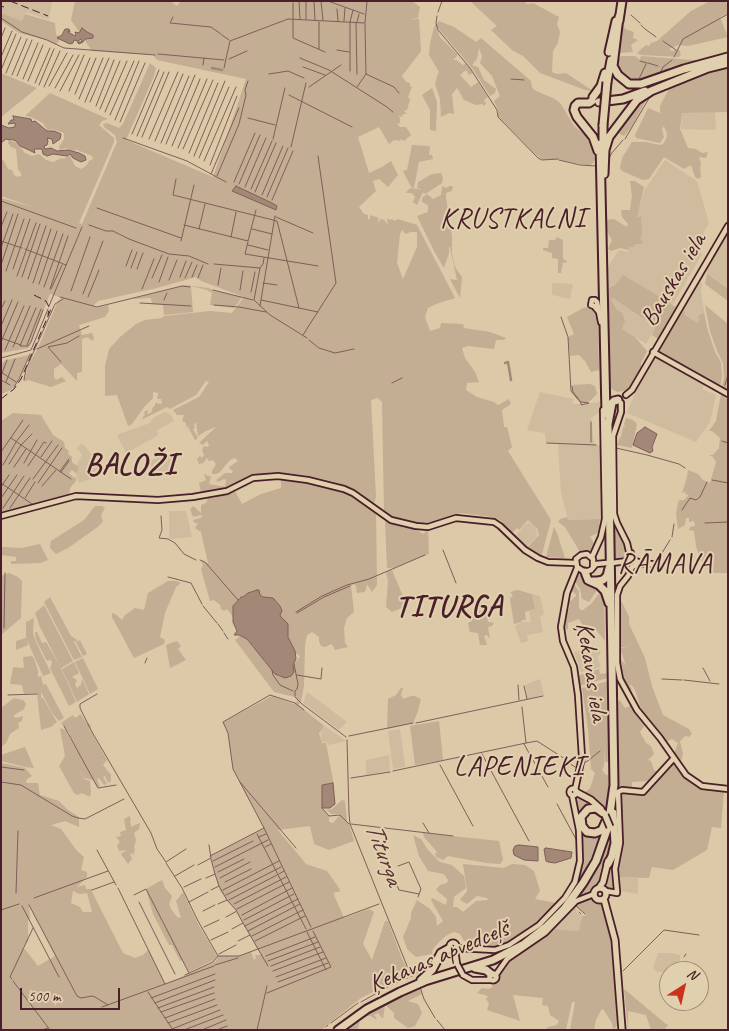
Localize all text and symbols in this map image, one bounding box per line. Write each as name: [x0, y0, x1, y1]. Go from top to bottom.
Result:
district label: KRUSTKALNI: [439, 203, 587, 237]
street label: Bauskas iela: [635, 228, 713, 332]
district label: BALOŽI: [85, 448, 177, 484]
district label: RĀMAVA: [617, 548, 713, 582]
district label: TITURGA: [395, 590, 503, 626]
street label: Ķekavas iela: [568, 620, 614, 724]
district label: LAPENIEKI: [453, 751, 585, 785]
water label: Titurga: [357, 818, 409, 890]
street label: Ķekavas apvedceļš: [365, 914, 513, 1000]
north arrow: [659, 961, 709, 1011]
text: N: [684, 965, 701, 984]
scale bar: [22, 978, 122, 1010]
text: 500 m: [28, 987, 60, 1006]

